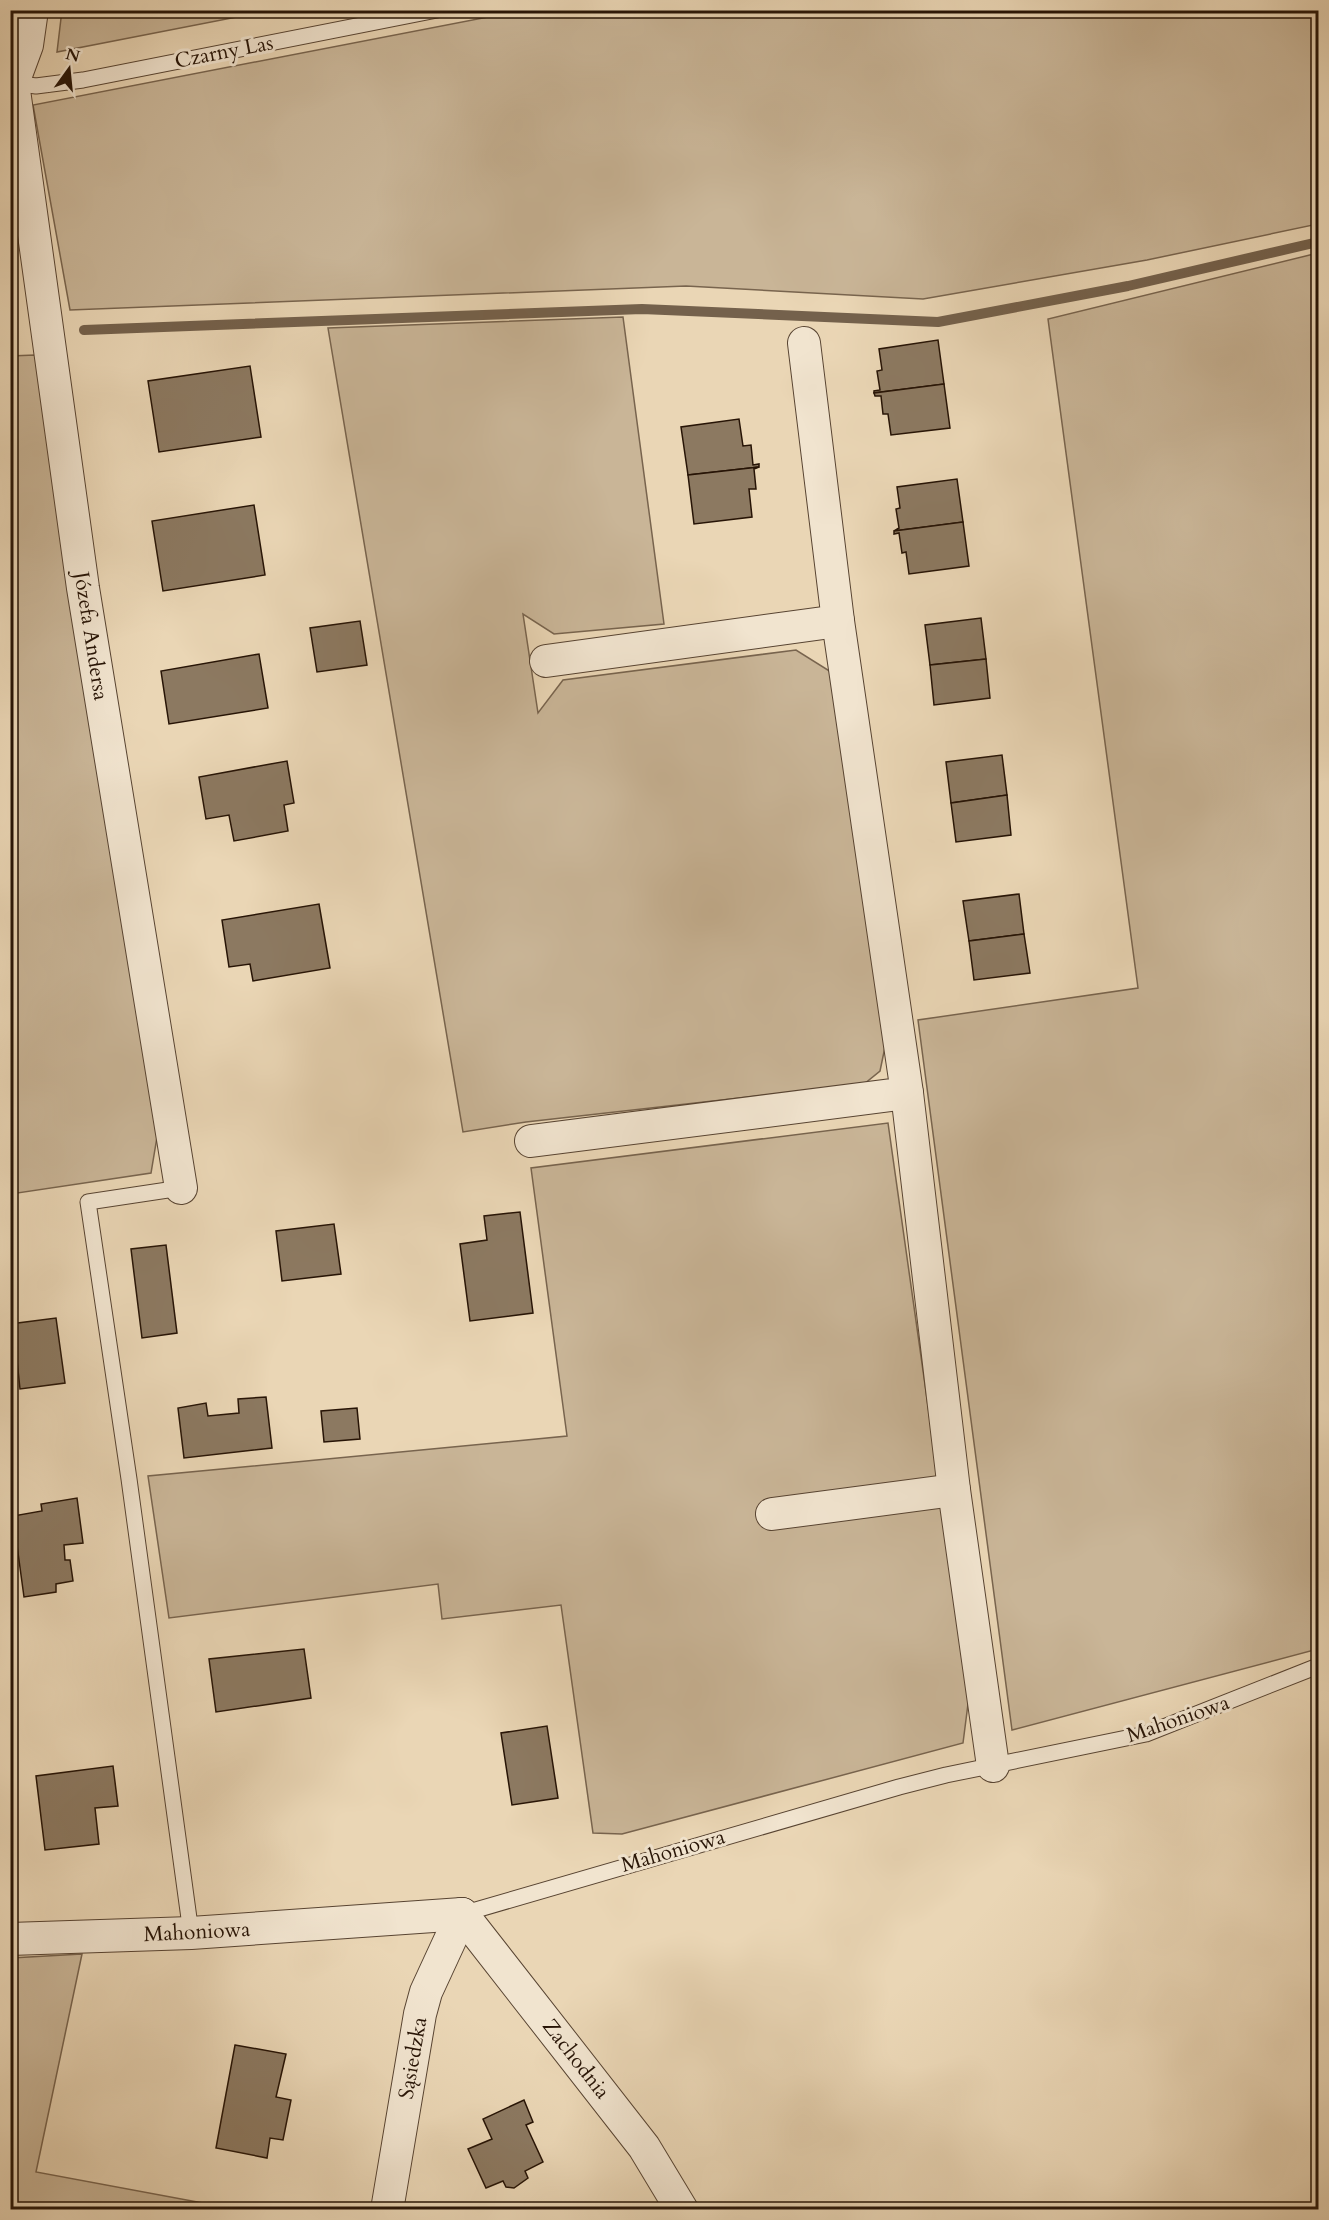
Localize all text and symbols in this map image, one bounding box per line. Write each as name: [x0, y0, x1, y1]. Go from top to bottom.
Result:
street label: Czarny Las: [172, 28, 276, 76]
north arrow: [39, 39, 99, 99]
text: N: [63, 43, 82, 68]
street label: Józefa Andersa: [66, 567, 115, 702]
street label: Mahoniowa: [1123, 1688, 1233, 1750]
street label: Mahoniowa: [618, 1822, 728, 1880]
street label: Mahoniowa: [143, 1915, 251, 1949]
street label: Zachodnia: [535, 2013, 617, 2105]
street label: Sąsiedzka: [392, 2015, 434, 2101]

